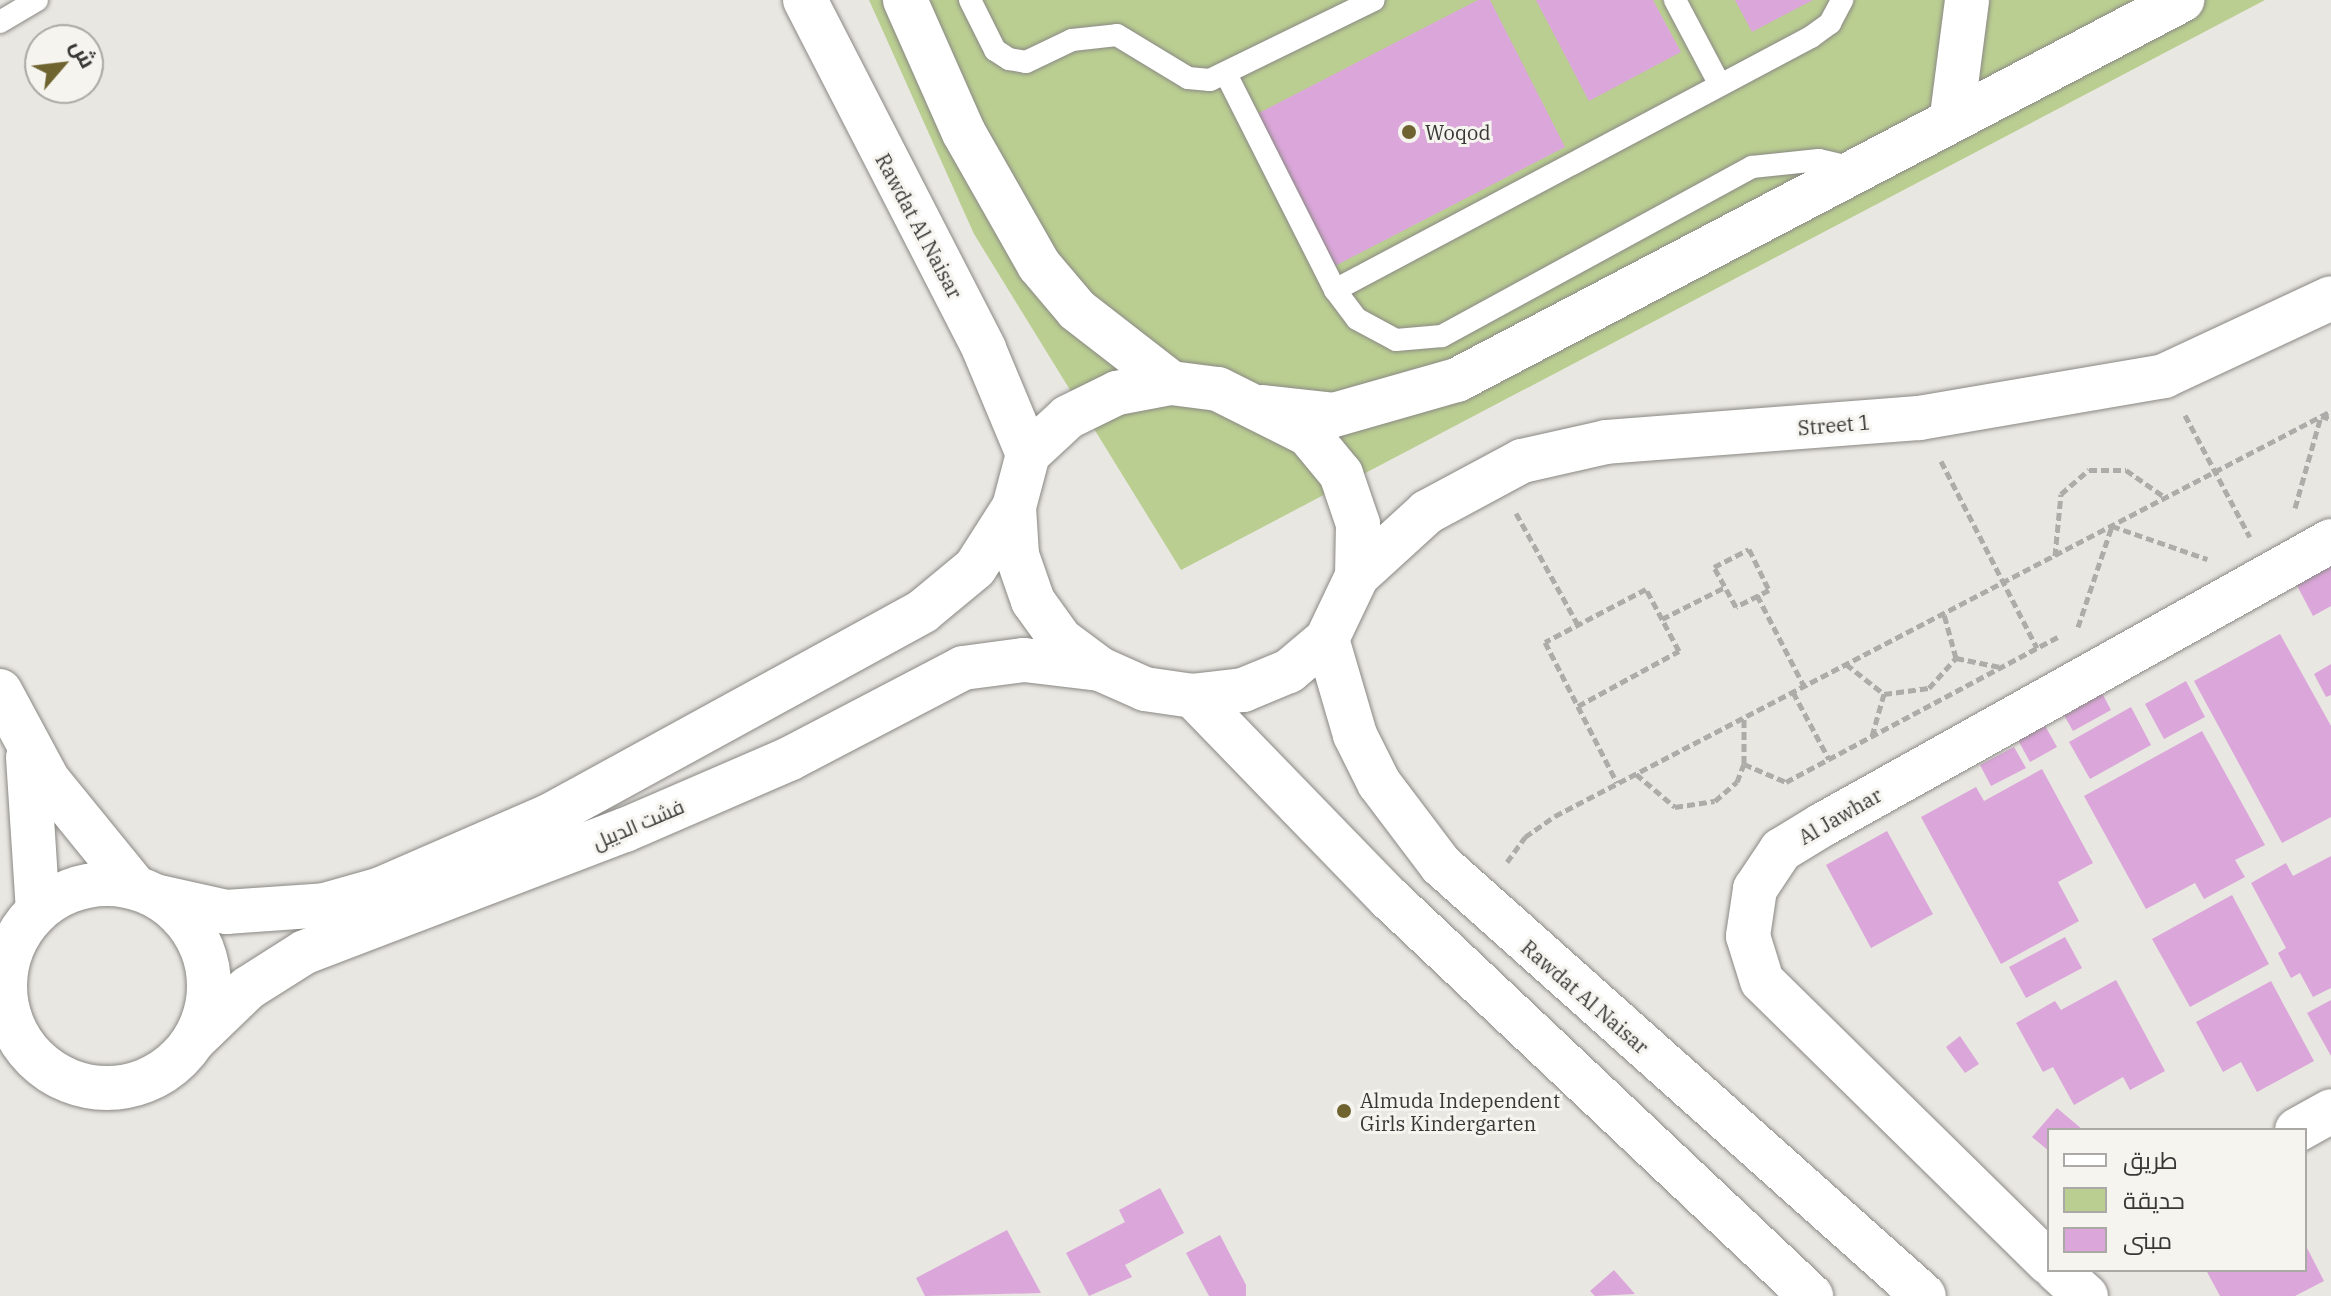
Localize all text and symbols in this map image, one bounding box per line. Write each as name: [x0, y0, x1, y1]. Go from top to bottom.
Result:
north arrow: [24, 24, 104, 104]
text: ش: [64, 34, 103, 73]
place label: Woqod: [1425, 120, 1491, 144]
marker: Woqod: [1400, 123, 1418, 141]
street label: Rawdat Al Naisar: [871, 149, 967, 303]
street label: Street 1: [1797, 410, 1871, 440]
street label: Al Jawhar: [1794, 783, 1886, 849]
street label: فشت الديبل: [589, 794, 687, 854]
street label: Rawdat Al Naisar: [1517, 935, 1653, 1059]
place label: Almuda Independent Girls Kindergarten: [1360, 1088, 1560, 1135]
marker: Almuda Independent Girls Kindergarten: [1335, 1102, 1353, 1120]
legend: [2047, 1128, 2307, 1272]
text: طريق: [2123, 1144, 2178, 1176]
text: حديقة: [2123, 1184, 2185, 1216]
text: مبنى: [2123, 1224, 2172, 1256]

